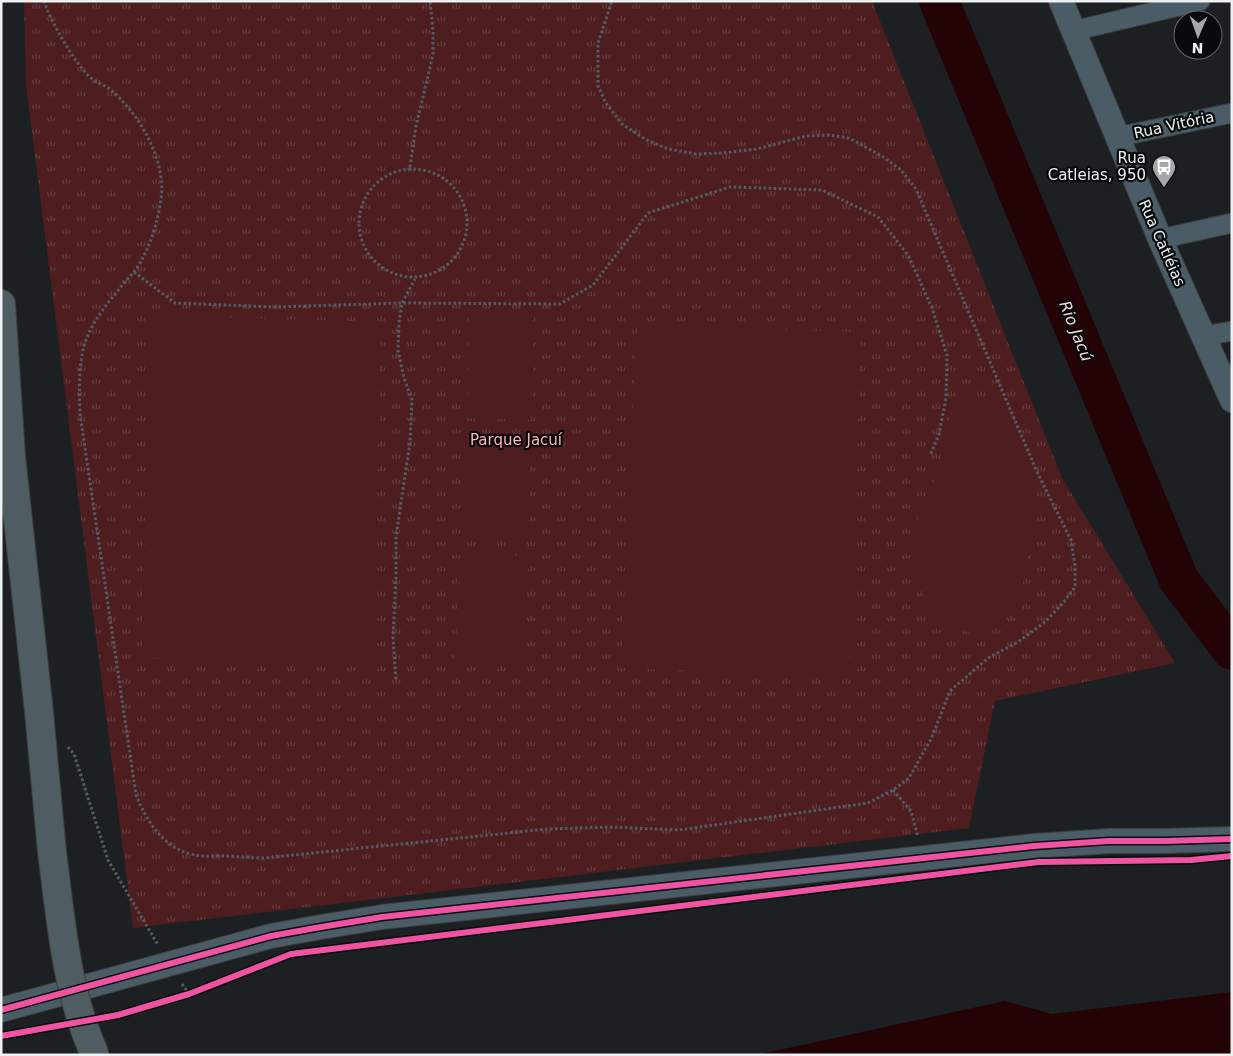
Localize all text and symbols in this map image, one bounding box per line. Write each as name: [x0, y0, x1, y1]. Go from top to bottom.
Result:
north arrow: [1173, 10, 1223, 60]
text: N: [1191, 40, 1204, 56]
street label: Rua Vitória: [1132, 108, 1216, 142]
place label: Rua Catleias, 950: [1048, 149, 1146, 184]
bus stop icon: Rua Catleias, 950: [1151, 154, 1177, 188]
street label: Rua Catléias: [1135, 197, 1189, 289]
water label: Rio Jacú: [1055, 298, 1097, 364]
park label: Parque Jacuí: [470, 431, 563, 449]

